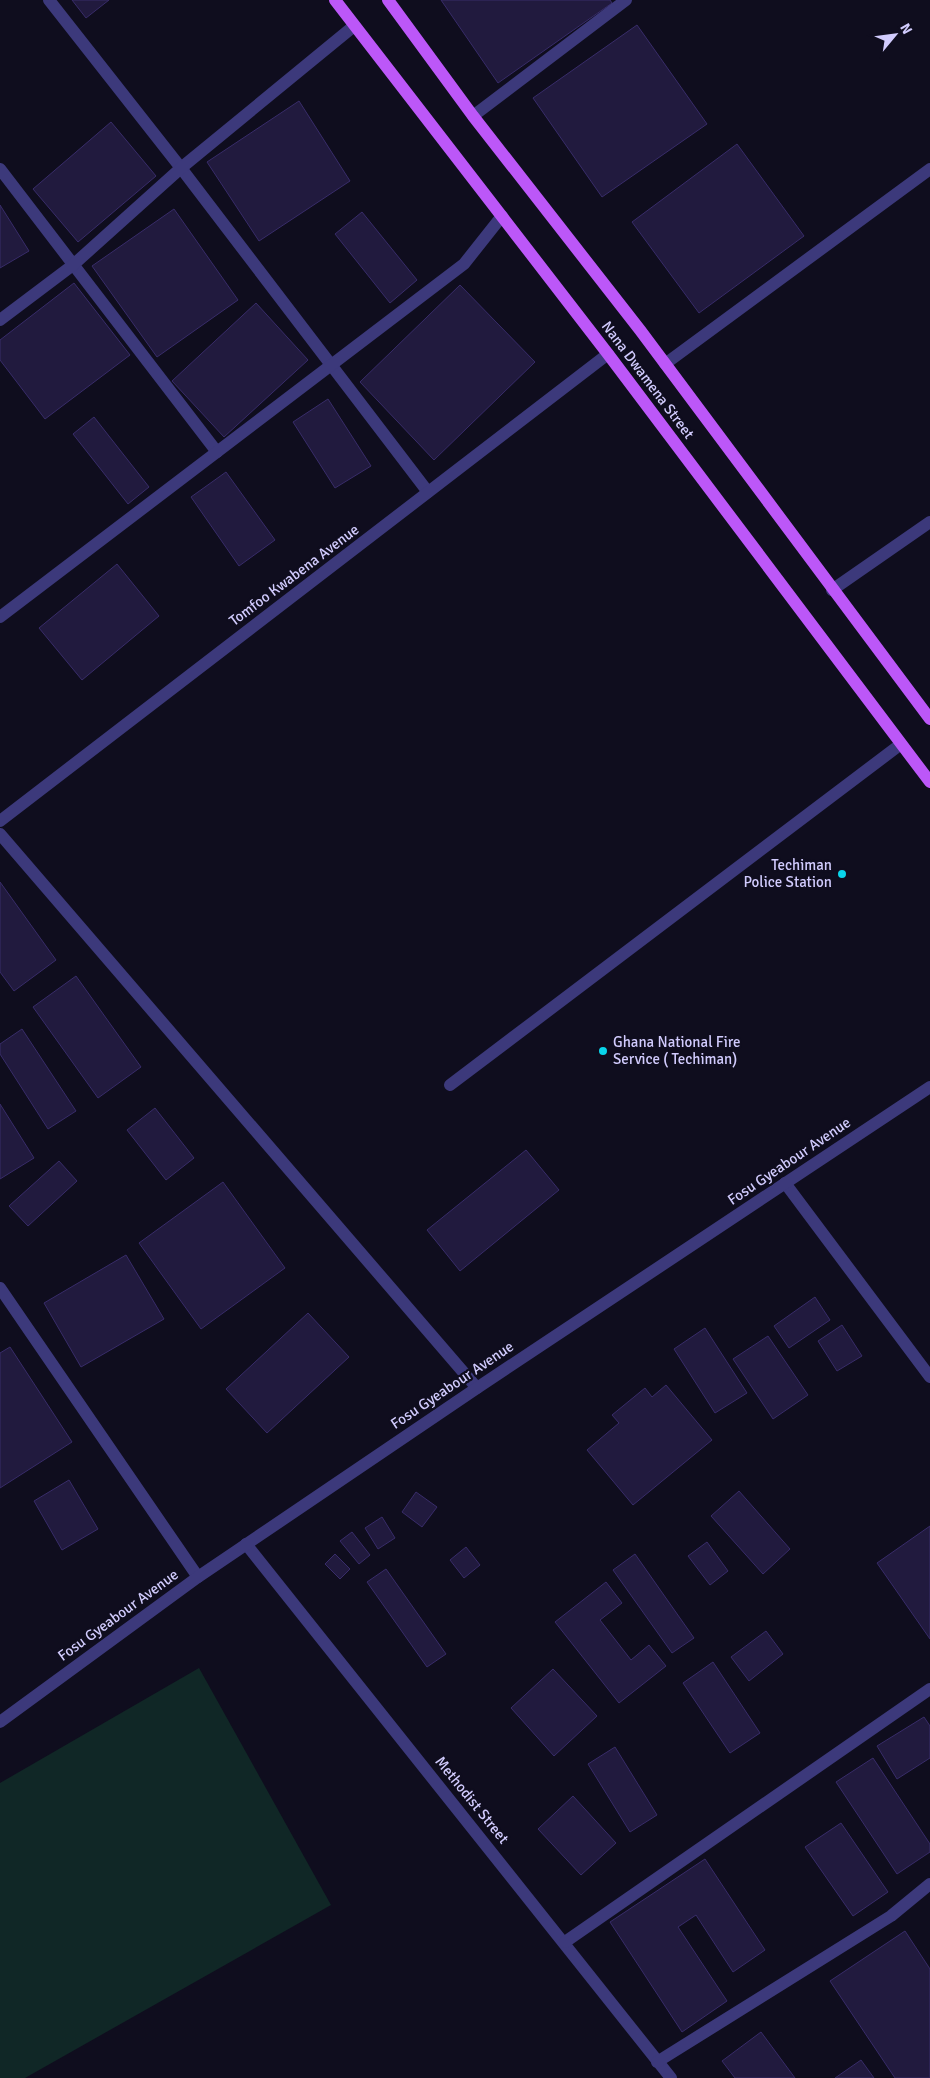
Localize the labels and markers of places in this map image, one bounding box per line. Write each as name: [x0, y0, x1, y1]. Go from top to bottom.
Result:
place label: Techiman Police Station: [743, 856, 832, 891]
marker: Techiman Police Station: [836, 868, 848, 880]
place label: Ghana National Fire Service ( Techiman): [613, 1033, 741, 1068]
marker: Ghana National Fire Service ( Techiman): [597, 1045, 609, 1057]

